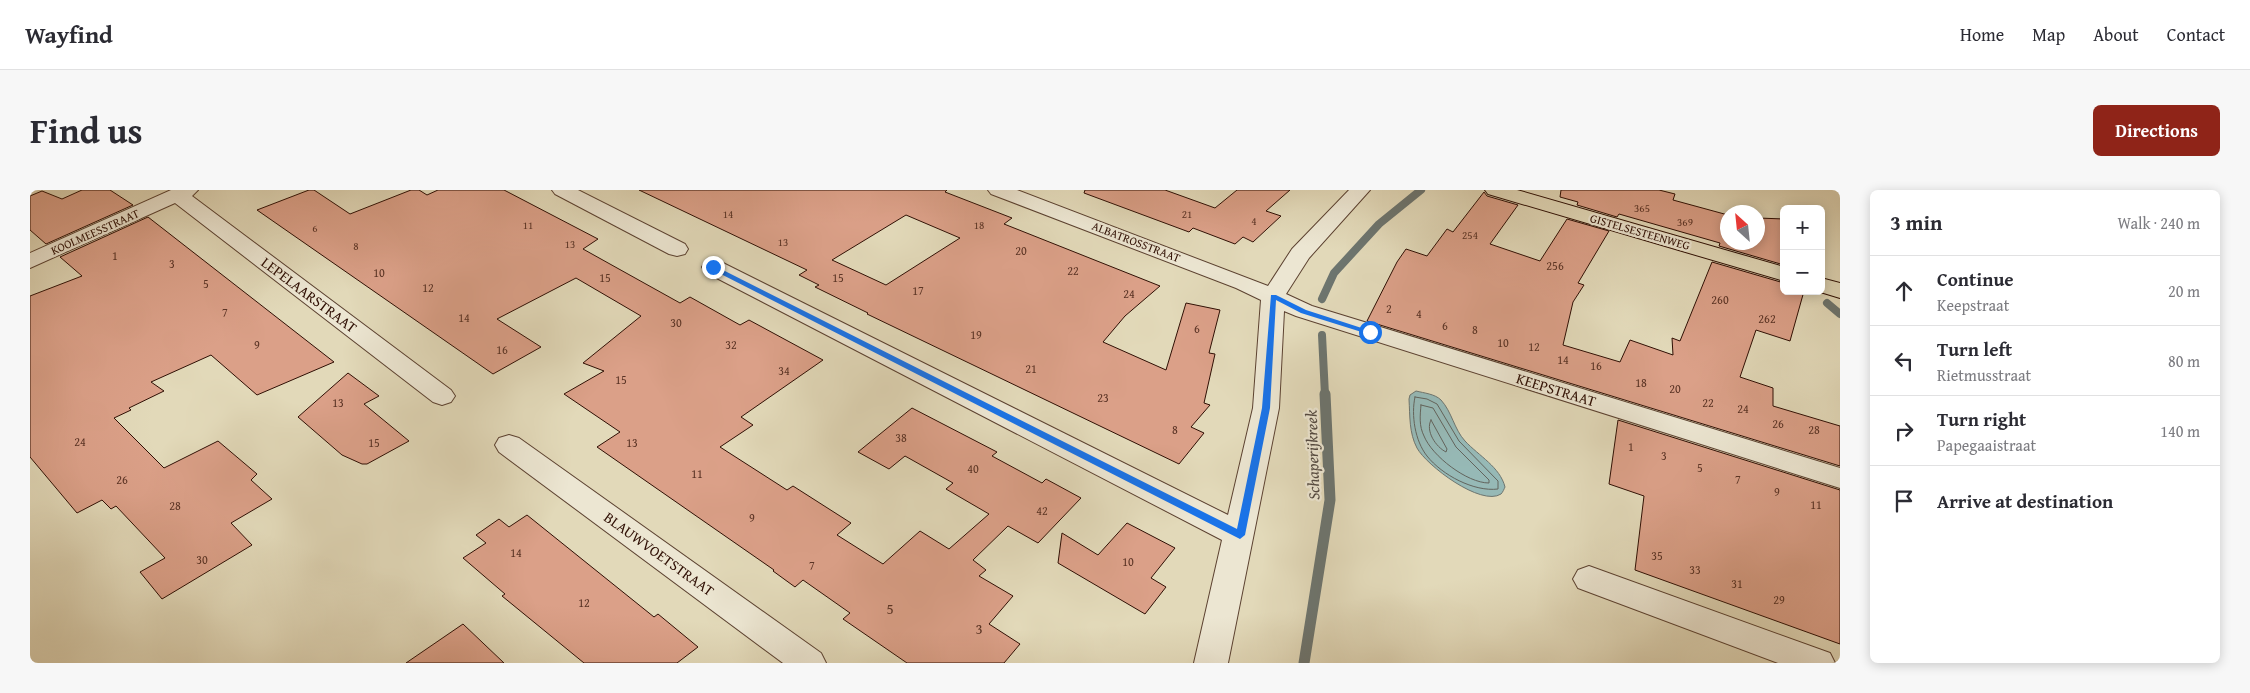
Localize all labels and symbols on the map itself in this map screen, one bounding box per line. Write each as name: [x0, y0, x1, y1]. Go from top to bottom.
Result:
house number: 365: [1634, 200, 1650, 216]
street label: KOOLMEESSTRAAT: [48, 204, 142, 259]
north arrow: [1720, 205, 1765, 250]
house number: 14: [723, 206, 733, 222]
house number: 21: [1182, 206, 1192, 222]
street label: GISTELSESTEENWEG: [1588, 209, 1692, 254]
house number: 4: [1251, 213, 1257, 229]
house number: 369: [1677, 214, 1693, 230]
house number: 11: [523, 217, 533, 233]
house number: 18: [974, 217, 984, 233]
street label: ALBATROSSTRAAT: [1089, 217, 1183, 266]
house number: 6: [312, 220, 318, 236]
house number: 254: [1462, 227, 1478, 243]
house number: 13: [778, 234, 788, 250]
house number: 13: [565, 236, 575, 252]
house number: 8: [353, 238, 359, 254]
house number: 20: [1015, 242, 1027, 259]
house number: 1: [112, 247, 118, 264]
street label: LEPELAARSTRAAT: [257, 252, 362, 338]
house number: 3: [169, 255, 175, 272]
route end: [702, 256, 725, 279]
house number: 256: [1546, 257, 1564, 274]
house number: 22: [1067, 262, 1079, 279]
house number: 10: [373, 264, 385, 281]
house number: 15: [599, 269, 611, 286]
house number: 15: [832, 269, 844, 286]
house number: 5: [203, 275, 209, 292]
house number: 12: [422, 279, 434, 296]
house number: 17: [912, 282, 924, 299]
house number: 24: [1123, 285, 1135, 302]
house number: 260: [1711, 291, 1729, 308]
house number: 2: [1386, 300, 1392, 317]
house number: 7: [222, 304, 228, 321]
house number: 4: [1416, 305, 1422, 322]
house number: 14: [458, 309, 470, 326]
house number: 262: [1758, 310, 1776, 327]
house number: 30: [670, 314, 682, 331]
house number: 6: [1442, 317, 1448, 334]
house number: 6: [1194, 320, 1200, 337]
route start: [1359, 321, 1382, 344]
house number: 8: [1472, 321, 1478, 338]
house number: 19: [970, 326, 982, 343]
house number: 10: [1497, 334, 1509, 351]
house number: 9: [254, 336, 260, 353]
house number: 32: [725, 336, 737, 353]
house number: 12: [1528, 338, 1540, 355]
house number: 16: [496, 341, 508, 358]
house number: 14: [1557, 351, 1569, 368]
house number: 16: [1590, 357, 1602, 374]
house number: 21: [1025, 360, 1037, 377]
house number: 34: [778, 362, 790, 379]
street label: KEEPSTRAAT: [1514, 367, 1599, 412]
house number: 15: [615, 371, 627, 388]
house number: 18: [1635, 374, 1647, 391]
house number: 20: [1669, 380, 1681, 397]
house number: 23: [1097, 389, 1109, 406]
house number: 13: [332, 394, 344, 411]
house number: 22: [1702, 394, 1714, 411]
house number: 24: [1737, 400, 1749, 417]
water label: Schaperijkreek: [1298, 409, 1326, 501]
house number: 26: [1772, 415, 1784, 432]
house number: 8: [1172, 421, 1178, 438]
house number: 28: [1808, 421, 1820, 438]
house number: 38: [895, 429, 907, 446]
house number: 24: [74, 433, 86, 450]
house number: 15: [368, 434, 380, 451]
house number: 13: [626, 434, 638, 451]
house number: 1: [1628, 438, 1634, 455]
house number: 3: [1661, 447, 1667, 464]
house number: 5: [1697, 459, 1703, 476]
house number: 40: [967, 460, 979, 477]
house number: 11: [691, 465, 703, 482]
house number: 26: [116, 471, 128, 488]
house number: 7: [1735, 471, 1741, 488]
house number: 9: [1774, 483, 1780, 500]
house number: 11: [1810, 496, 1822, 513]
house number: 28: [169, 497, 181, 514]
house number: 42: [1036, 502, 1048, 519]
street label: BLAUWVOETSTRAAT: [600, 506, 719, 601]
house number: 9: [749, 509, 755, 526]
house number: 14: [510, 544, 522, 561]
house number: 35: [1651, 547, 1663, 564]
house number: 30: [196, 551, 208, 568]
house number: 10: [1122, 553, 1134, 570]
house number: 7: [809, 557, 815, 574]
house number: 33: [1689, 561, 1701, 578]
house number: 31: [1731, 575, 1743, 592]
house number: 29: [1773, 591, 1785, 608]
house number: 12: [578, 594, 590, 611]
house number: 5: [886, 598, 894, 619]
house number: 3: [975, 618, 983, 639]

